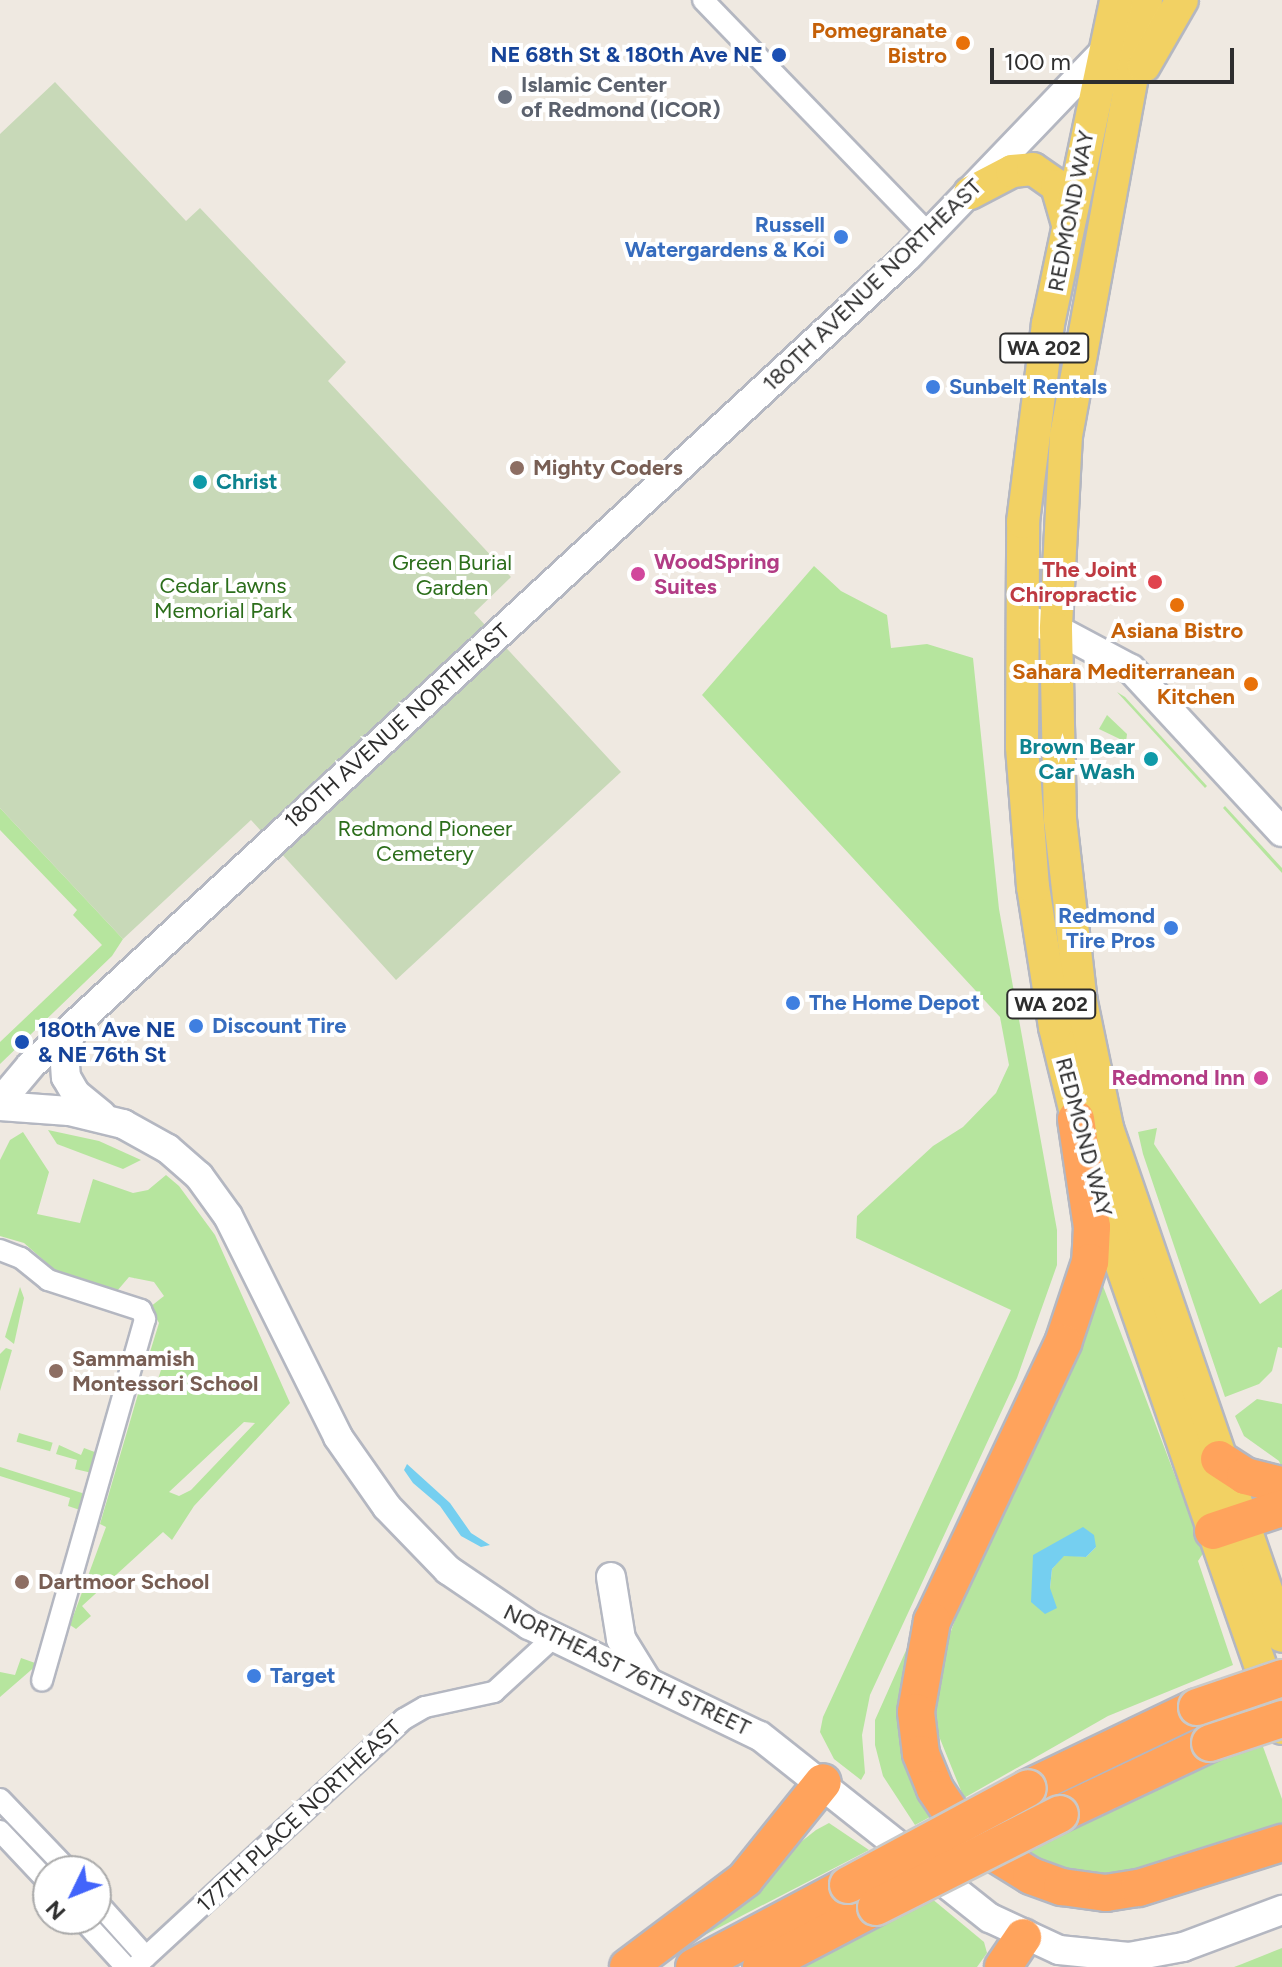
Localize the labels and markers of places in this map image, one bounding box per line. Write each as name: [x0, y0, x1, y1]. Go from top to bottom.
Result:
place label: Pomegranate Bistro: [811, 17, 947, 68]
marker: Pomegranate Bistro: [954, 34, 972, 52]
place label: NE 68th St & 180th Ave NE: [490, 42, 763, 68]
marker: NE 68th St & 180th Ave NE: [770, 46, 788, 64]
place label: Islamic Center of Redmond (ICOR): [521, 71, 721, 122]
marker: Islamic Center of Redmond (ICOR): [496, 88, 514, 106]
place label: Russell Watergardens & Koi: [625, 211, 825, 262]
marker: Russell Watergardens & Koi: [832, 228, 850, 246]
place label: Sunbelt Rentals: [949, 374, 1107, 400]
marker: Sunbelt Rentals: [924, 378, 942, 396]
place label: Mighty Coders: [533, 455, 683, 481]
marker: Mighty Coders: [508, 459, 526, 477]
place label: Christ: [216, 469, 278, 495]
marker: Christ: [191, 473, 209, 491]
place label: WoodSpring Suites: [654, 548, 780, 600]
place label: The Joint Chiropractic: [1010, 556, 1137, 608]
marker: WoodSpring Suites: [629, 565, 647, 583]
marker: The Joint Chiropractic: [1144, 571, 1166, 593]
marker: Asiana Bistro: [1168, 596, 1186, 614]
place label: Asiana Bistro: [1111, 618, 1243, 644]
place label: Sahara Mediterranean Kitchen: [1012, 658, 1235, 710]
marker: Sahara Mediterranean Kitchen: [1242, 675, 1260, 693]
place label: Brown Bear Car Wash: [1019, 733, 1135, 784]
marker: Brown Bear Car Wash: [1142, 750, 1160, 768]
place label: Redmond Tire Pros: [1058, 902, 1155, 954]
marker: Redmond Tire Pros: [1162, 919, 1180, 937]
place label: The Home Depot: [809, 990, 980, 1016]
marker: The Home Depot: [784, 994, 802, 1012]
place label: Discount Tire: [212, 1013, 346, 1039]
place label: 180th Ave NE & NE 76th St: [38, 1016, 176, 1068]
marker: Discount Tire: [187, 1017, 205, 1035]
marker: 180th Ave NE & NE 76th St: [13, 1033, 31, 1051]
place label: Redmond Inn: [1111, 1065, 1245, 1091]
marker: Redmond Inn: [1252, 1069, 1270, 1087]
place label: Sammamish Montessori School: [72, 1345, 258, 1396]
marker: Sammamish Montessori School: [47, 1362, 65, 1380]
place label: Dartmoor School: [38, 1569, 210, 1595]
marker: Dartmoor School: [13, 1573, 31, 1591]
place label: Target: [270, 1663, 336, 1689]
marker: Target: [245, 1667, 263, 1685]

